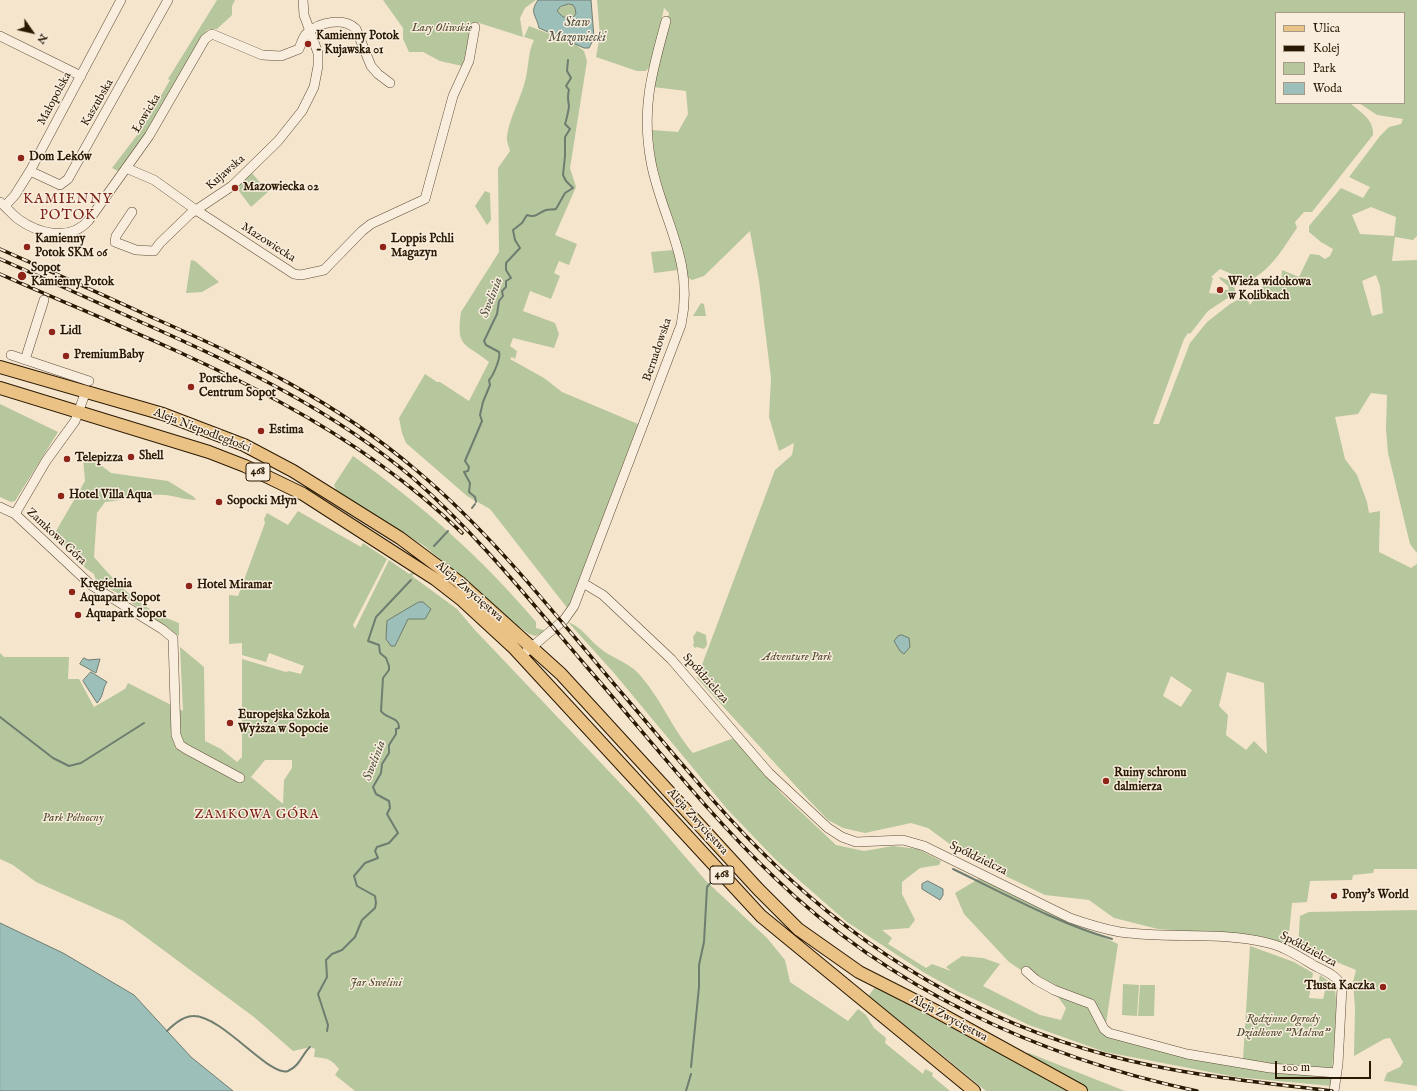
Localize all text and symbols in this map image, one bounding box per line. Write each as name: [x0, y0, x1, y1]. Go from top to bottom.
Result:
north arrow: [12, 12, 52, 52]
legend: [1275, 12, 1405, 104]
water label: Staw Mazowiecki: [548, 15, 606, 46]
text: Ulica: [1313, 21, 1340, 36]
park label: Lasy Oliwskie: [412, 22, 472, 36]
place label: Kamienny Potok - Kujawska 01: [316, 30, 399, 58]
text: N: [33, 31, 50, 47]
marker: Kamienny Potok - Kujawska 01: [303, 39, 313, 49]
text: Kolej: [1313, 41, 1340, 56]
text: Park: [1313, 61, 1336, 76]
street label: Małopolska: [35, 70, 75, 128]
street label: Kaszubska: [79, 77, 117, 129]
text: Woda: [1313, 81, 1342, 96]
street label: Łowicka: [130, 92, 164, 136]
place label: Dom Leków: [29, 151, 92, 165]
street label: Kujawska: [204, 152, 248, 194]
marker: Dom Leków: [16, 153, 26, 163]
place label: Mazowiecka 02: [243, 181, 319, 195]
marker: Mazowiecka 02: [230, 183, 240, 193]
district label: KAMIENNY POTOK: [23, 192, 113, 224]
street label: Mazowiecka: [238, 220, 298, 266]
place label: Kamienny Potok SKM 06: [35, 233, 107, 261]
place label: Loppis Pchli Magazyn: [391, 233, 454, 261]
marker: Kamienny Potok SKM 06: [22, 242, 32, 252]
marker: Loppis Pchli Magazyn: [378, 242, 388, 252]
place label: Sopot Kamienny Potok: [31, 262, 114, 290]
marker: Sopot Kamienny Potok: [16, 270, 28, 282]
water label: Swelinia: [477, 276, 507, 320]
place label: Wieża widokowa w Kolibkach: [1228, 276, 1311, 304]
marker: Wieża widokowa w Kolibkach: [1215, 285, 1225, 295]
street label: Bernadowska: [640, 317, 676, 383]
place label: Lidl: [60, 325, 81, 339]
marker: Lidl: [47, 327, 57, 337]
place label: PremiumBaby: [74, 349, 144, 363]
marker: PremiumBaby: [61, 351, 71, 361]
place label: Porsche Centrum Sopot: [199, 373, 276, 401]
marker: Porsche Centrum Sopot: [186, 382, 196, 392]
street label: Aleja Niepodległości: [151, 406, 253, 456]
place label: Estima: [269, 424, 303, 438]
marker: Estima: [256, 426, 266, 436]
place label: Shell: [139, 450, 164, 464]
place label: Telepizza: [75, 452, 123, 466]
marker: Shell: [126, 452, 136, 462]
marker: Telepizza: [62, 454, 72, 464]
road number: 468: [246, 463, 270, 481]
place label: Hotel Villa Aqua: [69, 489, 152, 503]
marker: Hotel Villa Aqua: [56, 491, 66, 501]
place label: Sopocki Młyn: [227, 495, 297, 509]
marker: Sopocki Młyn: [214, 497, 224, 507]
street label: Zamkowa Góra: [23, 506, 89, 568]
street label: Aleja Zwycięstwa: [432, 559, 506, 625]
place label: Kręgielnia Aquapark Sopot: [80, 578, 160, 606]
place label: Hotel Miramar: [197, 579, 272, 593]
marker: Hotel Miramar: [184, 581, 194, 591]
marker: Kręgielnia Aquapark Sopot: [67, 587, 77, 597]
place label: Aquapark Sopot: [86, 608, 166, 622]
marker: Aquapark Sopot: [73, 610, 83, 620]
street label: Spółdzielcza: [679, 651, 731, 707]
park label: Adventure Park: [762, 651, 832, 665]
place label: Europejska Szkoła Wyższa w Sopocie: [238, 709, 330, 737]
marker: Europejska Szkoła Wyższa w Sopocie: [225, 718, 235, 728]
water label: Swelinia: [360, 739, 390, 783]
place label: Ruiny schronu dalmierza: [1114, 767, 1186, 795]
marker: Ruiny schronu dalmierza: [1101, 776, 1111, 786]
street label: Aleja Zwycięstwa: [663, 786, 731, 858]
district label: ZAMKOWA GÓRA: [195, 807, 319, 823]
park label: Park Północny: [43, 812, 103, 826]
street label: Spółdzielcza: [947, 839, 1009, 879]
road number: 468: [710, 866, 734, 884]
place label: Pony's World: [1342, 889, 1409, 903]
marker: Pony's World: [1329, 891, 1339, 901]
street label: Spółdzielcza: [1277, 929, 1339, 971]
park label: Jar Swelini: [350, 977, 402, 991]
place label: Tłusta Kaczka: [1304, 980, 1375, 994]
marker: Tłusta Kaczka: [1378, 982, 1388, 992]
street label: Aleja Zwycięstwa: [908, 993, 990, 1045]
park label: Rodzinne Ogrody Działkowe "Malwa": [1236, 1013, 1330, 1041]
scale bar: [1277, 1053, 1373, 1079]
text: 100 m: [1282, 1060, 1310, 1075]

